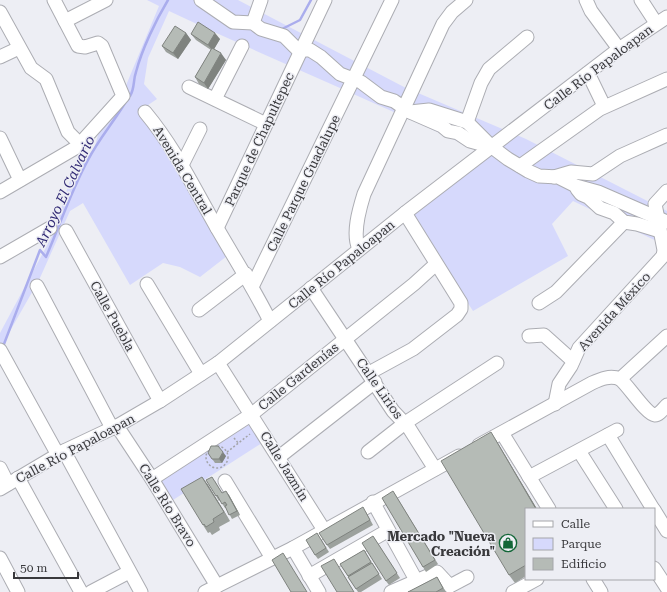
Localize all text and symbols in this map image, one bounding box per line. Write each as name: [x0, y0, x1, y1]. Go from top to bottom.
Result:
street label: Calle Río Papaloapan: [541, 21, 656, 113]
street label: Parque de Chapultepec: [222, 70, 297, 209]
street label: Calle Parque Guadalupe: [264, 112, 343, 254]
street label: Avenida Central: [150, 123, 215, 217]
water label: Arroyo El Calvario: [32, 133, 98, 250]
street label: Calle Río Papaloapan: [285, 216, 398, 312]
street label: Avenida México: [575, 269, 654, 354]
street label: Calle Puebla: [87, 279, 138, 354]
street label: Calle Gardenías: [255, 340, 341, 413]
street label: Calle Lirios: [353, 355, 406, 422]
street label: Calle Río Papaloapan: [13, 410, 138, 486]
street label: Calle Jazmín: [257, 429, 312, 504]
street label: Calle Río Bravo: [136, 461, 199, 550]
legend: [525, 508, 655, 580]
text: Calle: [561, 517, 591, 531]
place label: Mercado "Nueva Creación": [387, 529, 495, 559]
shop icon: Mercado "Nueva Creación": [498, 533, 518, 553]
text: Parque: [561, 537, 602, 551]
scale bar: [14, 554, 78, 580]
text: Edificio: [561, 557, 606, 571]
text: 50 m: [20, 561, 47, 575]

